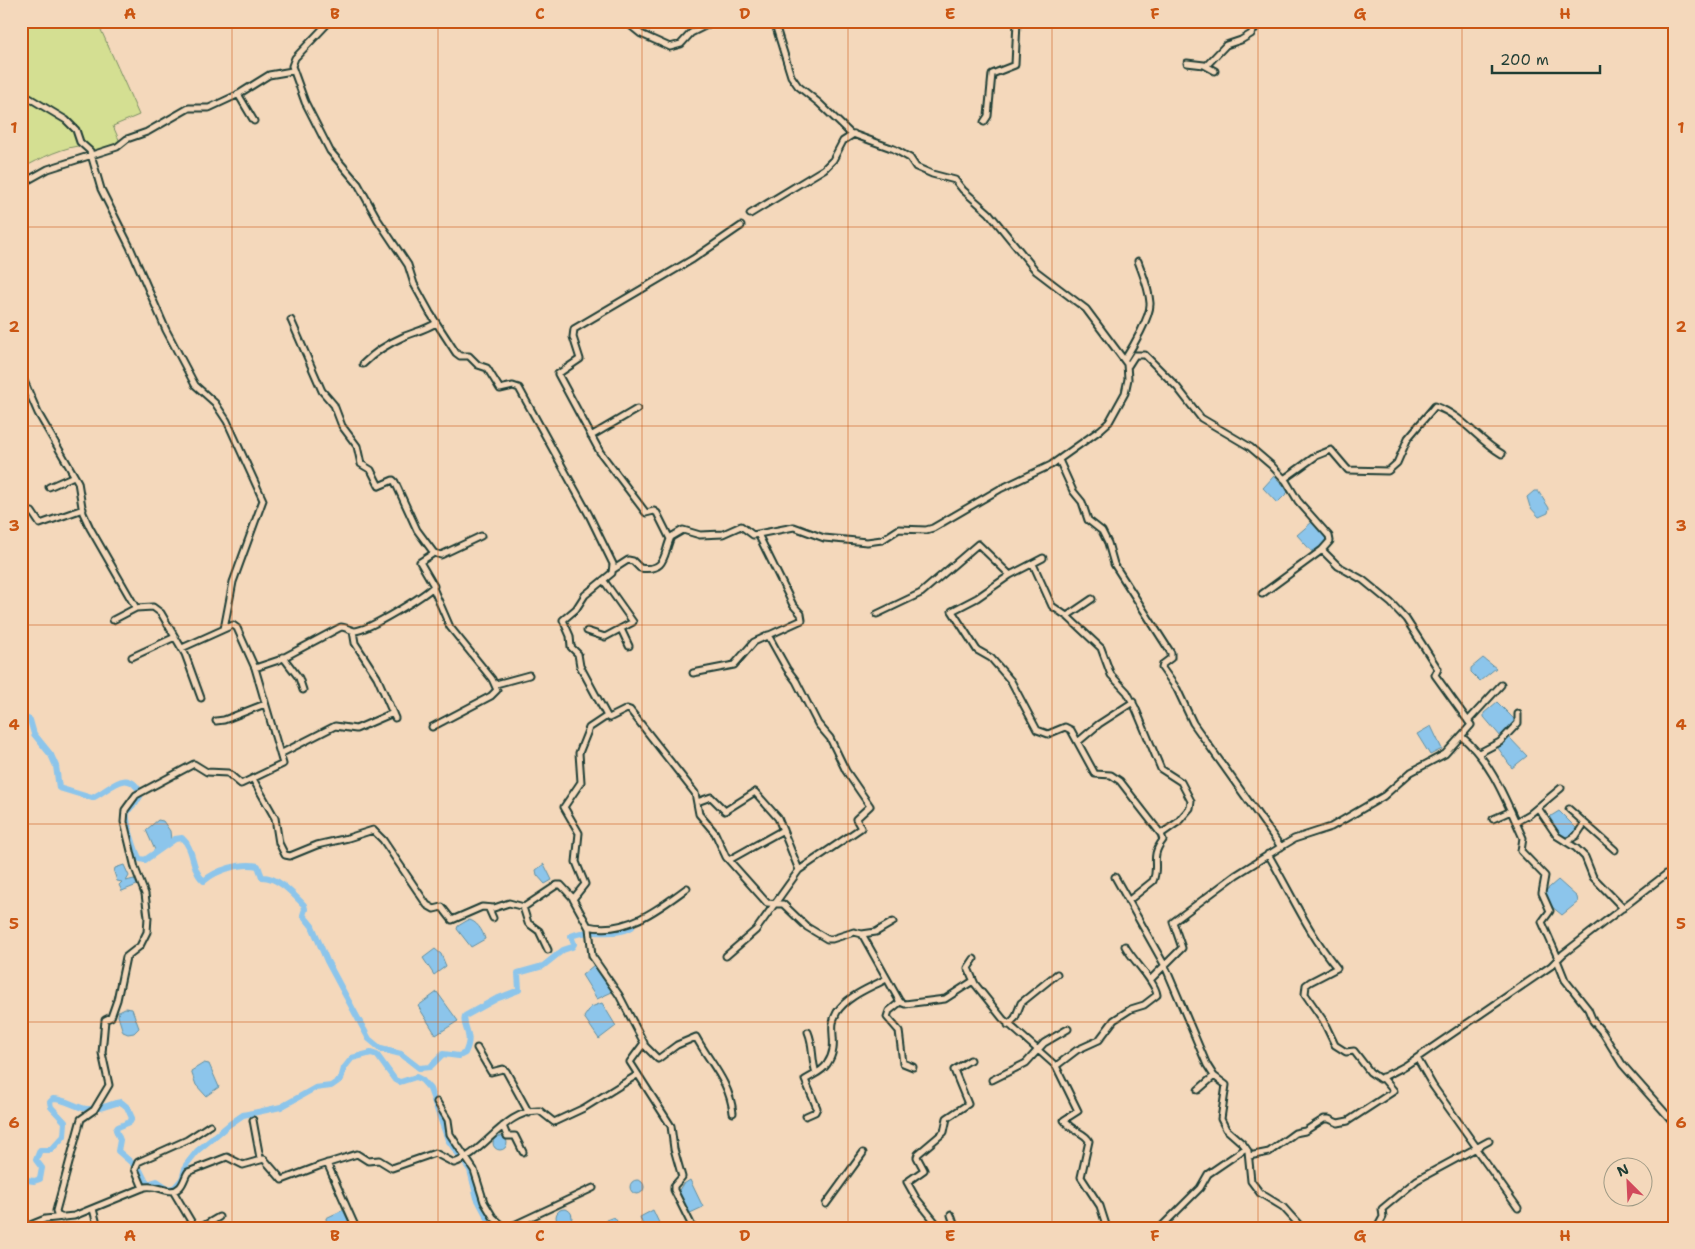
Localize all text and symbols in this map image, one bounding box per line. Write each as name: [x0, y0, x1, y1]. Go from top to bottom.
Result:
text: A: [124, 3, 136, 24]
text: B: [330, 3, 340, 24]
text: C: [535, 3, 545, 24]
text: D: [739, 3, 751, 24]
text: E: [945, 3, 955, 24]
text: F: [1150, 3, 1160, 24]
text: G: [1354, 3, 1367, 24]
text: H: [1559, 3, 1571, 24]
scale bar: [1492, 42, 1600, 74]
text: 200 m: [1500, 50, 1549, 70]
text: 1: [10, 117, 18, 138]
text: 1: [1677, 117, 1685, 138]
text: 2: [8, 316, 20, 337]
text: 2: [1675, 316, 1687, 337]
text: 3: [8, 515, 20, 536]
text: 3: [1675, 515, 1687, 536]
text: 4: [8, 714, 20, 735]
text: 4: [1675, 714, 1687, 735]
text: 5: [9, 913, 19, 934]
text: 5: [1676, 913, 1686, 934]
text: 6: [8, 1112, 20, 1133]
text: 6: [1675, 1112, 1687, 1133]
north arrow: [1602, 1156, 1652, 1206]
text: N: [1614, 1160, 1631, 1181]
text: A: [124, 1225, 136, 1246]
text: B: [330, 1225, 340, 1246]
text: C: [535, 1225, 545, 1246]
text: D: [739, 1225, 751, 1246]
text: E: [945, 1225, 955, 1246]
text: F: [1150, 1225, 1160, 1246]
text: G: [1354, 1225, 1367, 1246]
text: H: [1559, 1225, 1571, 1246]

